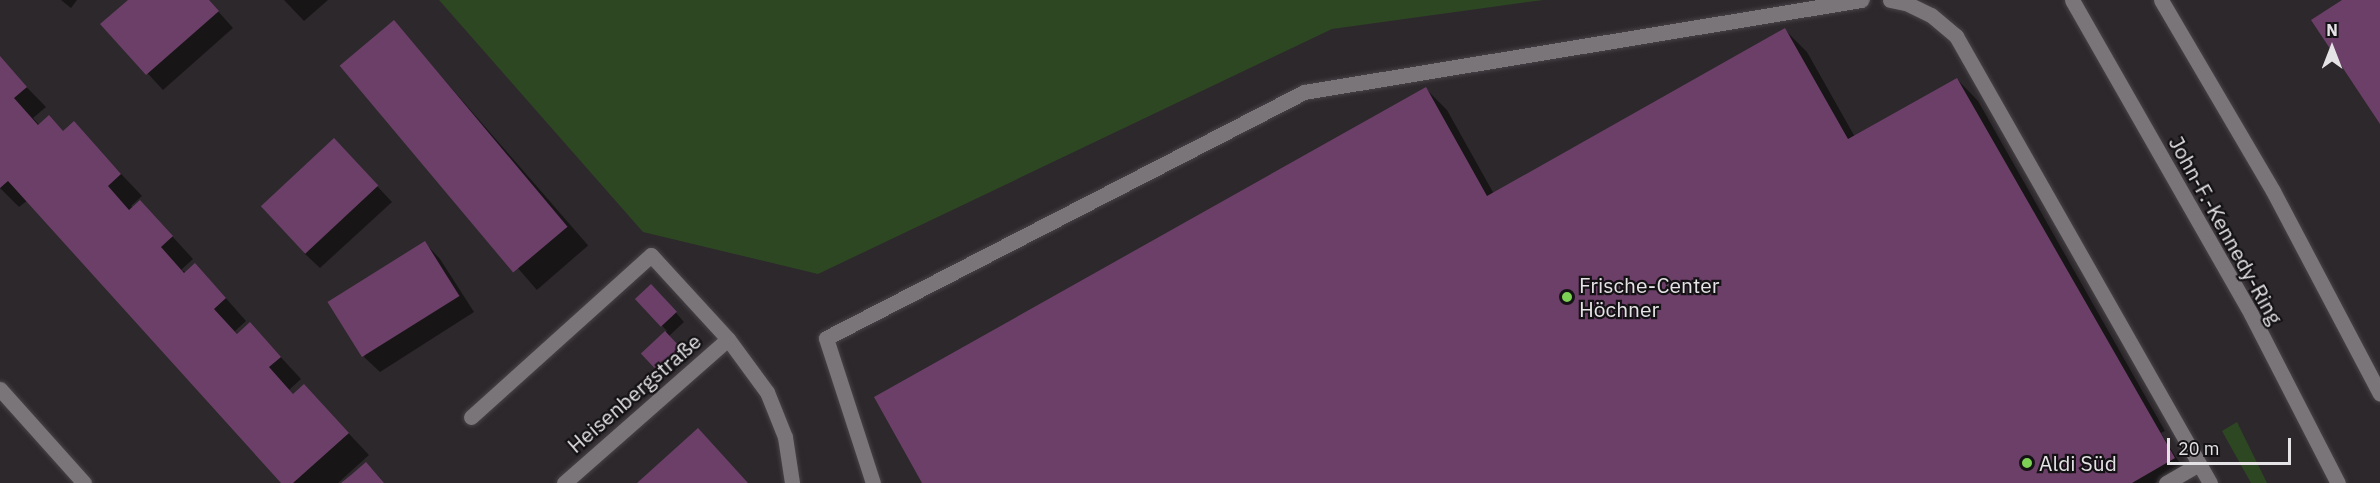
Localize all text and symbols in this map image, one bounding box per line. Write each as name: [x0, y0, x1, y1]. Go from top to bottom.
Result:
north arrow: [2302, 18, 2362, 78]
text: N: [2326, 20, 2338, 40]
street label: John-F.-Kennedy-Ring: [2164, 132, 2288, 328]
place label: Frische-Center Höchner: [1579, 272, 1719, 322]
marker: Frische-Center Höchner: [1560, 290, 1574, 304]
street label: Heisenbergstraße: [562, 328, 706, 458]
scale bar: [2170, 426, 2294, 464]
text: 20 m: [2178, 437, 2220, 460]
place label: Aldi Süd: [2039, 450, 2117, 476]
marker: Aldi Süd: [2020, 456, 2034, 470]

